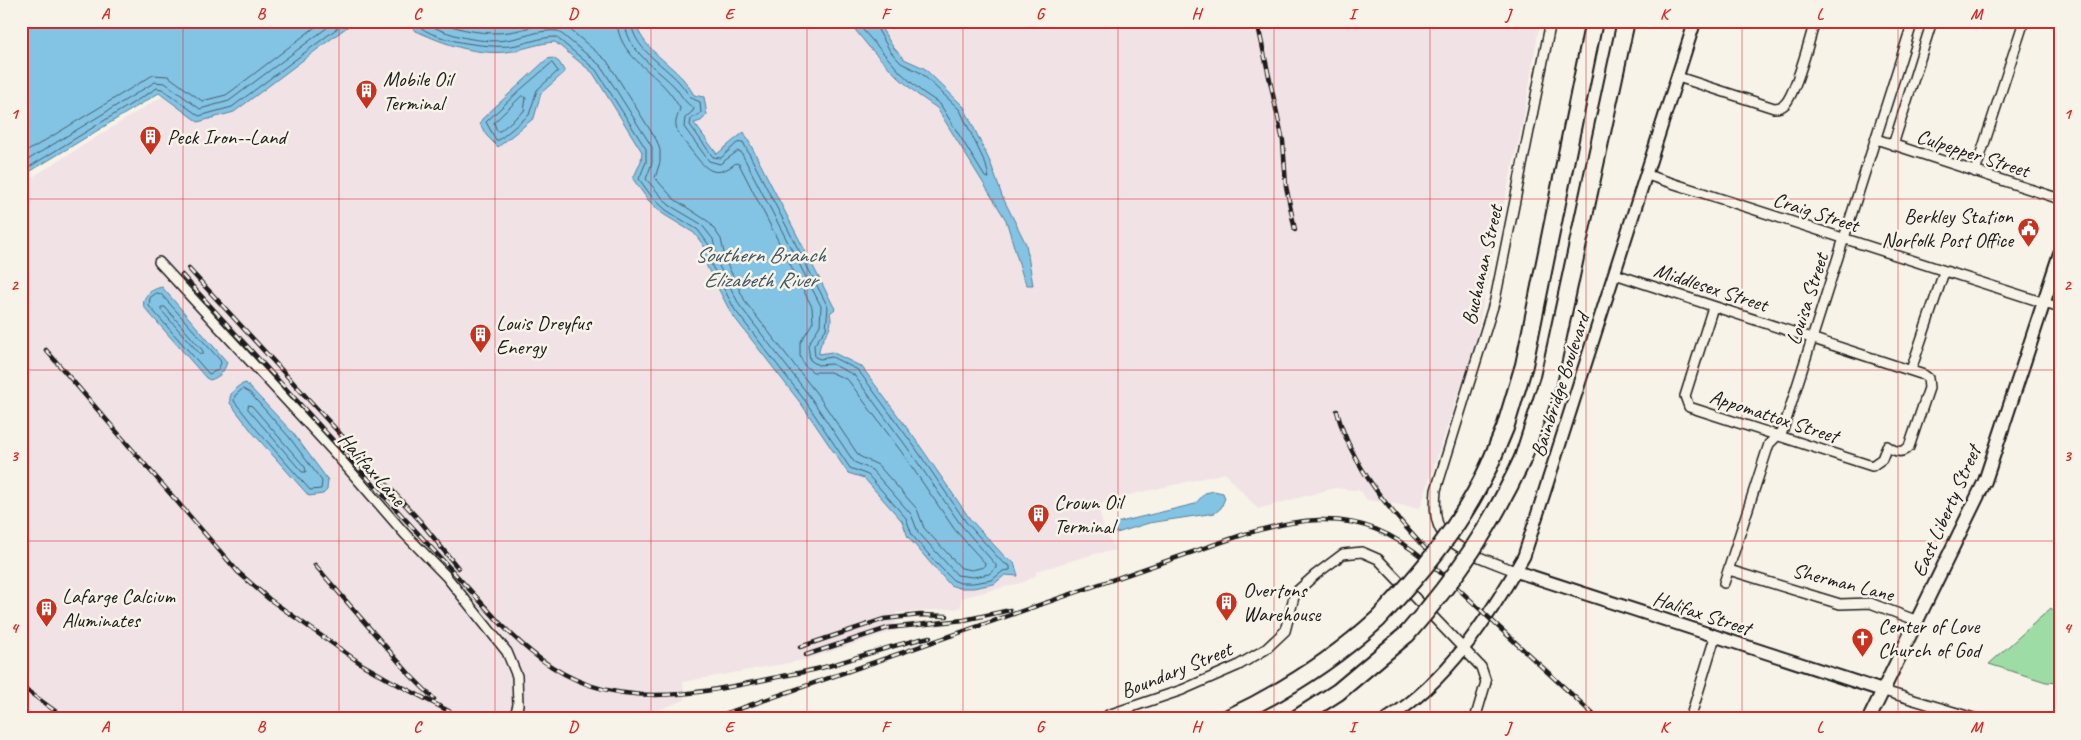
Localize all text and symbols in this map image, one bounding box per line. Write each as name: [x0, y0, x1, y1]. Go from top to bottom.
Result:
text: A: [101, 4, 111, 24]
text: B: [257, 4, 267, 24]
text: C: [413, 4, 423, 24]
text: D: [568, 4, 579, 24]
text: E: [725, 4, 736, 24]
text: F: [881, 4, 892, 24]
text: G: [1036, 4, 1046, 24]
text: H: [1191, 4, 1203, 24]
text: I: [1349, 4, 1359, 24]
text: J: [1504, 4, 1513, 24]
text: K: [1660, 4, 1672, 24]
text: L: [1817, 4, 1825, 24]
text: M: [1970, 4, 1984, 24]
place label: Mobile Oil Terminal: [383, 66, 456, 116]
building icon: Mobile Oil Terminal: [355, 79, 379, 110]
text: 1: [10, 104, 19, 124]
text: 1: [2063, 104, 2072, 124]
street label: Culpepper Street: [1914, 123, 2034, 184]
place label: Peck Iron--Land: [167, 124, 289, 150]
building icon: Peck Iron--Land: [139, 125, 163, 156]
street label: Craig Street: [1770, 186, 1864, 239]
street label: Buchanan Street: [1456, 201, 1509, 327]
place label: Berkley Station Norfolk Post Office: [1881, 203, 2015, 253]
public building icon: Berkley Station Norfolk Post Office: [2017, 216, 2041, 247]
water label: Southern Branch Elizabeth River: [695, 241, 827, 294]
street label: Louisa Street: [1780, 248, 1835, 348]
street label: Middlesex Street: [1651, 256, 1773, 318]
text: 2: [10, 275, 19, 295]
text: 2: [2063, 275, 2072, 295]
street label: Bainbridge Boulevard: [1525, 307, 1596, 460]
place label: Louis Dreyfus Energy: [496, 310, 593, 360]
building icon: Louis Dreyfus Energy: [468, 323, 492, 354]
street label: Appomattox Street: [1707, 383, 1844, 450]
street label: Halifax Lane: [333, 427, 412, 512]
street label: East Liberty Street: [1905, 439, 1988, 581]
text: 3: [10, 446, 19, 466]
text: 3: [2063, 446, 2072, 466]
place label: Crown Oil Terminal: [1054, 489, 1126, 539]
building icon: Crown Oil Terminal: [1026, 502, 1050, 533]
street label: Sherman Lane: [1790, 557, 1898, 608]
place label: Overtons Warehouse: [1243, 577, 1322, 627]
place label: Lafarge Calcium Aluminates: [62, 583, 176, 633]
street label: Halifax Street: [1650, 585, 1757, 642]
building icon: Overtons Warehouse: [1215, 590, 1239, 621]
building icon: Lafarge Calcium Aluminates: [34, 596, 58, 627]
place label: Center of Love Church of God: [1878, 613, 1983, 663]
text: 4: [10, 618, 19, 638]
text: 4: [2063, 618, 2072, 638]
church icon: Center of Love Church of God: [1850, 626, 1874, 657]
street label: Boundary Street: [1117, 635, 1237, 704]
text: A: [101, 717, 111, 737]
text: B: [257, 717, 267, 737]
text: C: [413, 717, 423, 737]
text: D: [568, 717, 579, 737]
text: E: [725, 717, 736, 737]
text: F: [881, 717, 892, 737]
text: G: [1036, 717, 1046, 737]
text: H: [1191, 717, 1203, 737]
text: I: [1349, 717, 1359, 737]
text: J: [1504, 717, 1513, 737]
text: K: [1660, 717, 1672, 737]
text: L: [1817, 717, 1825, 737]
text: M: [1970, 717, 1984, 737]

